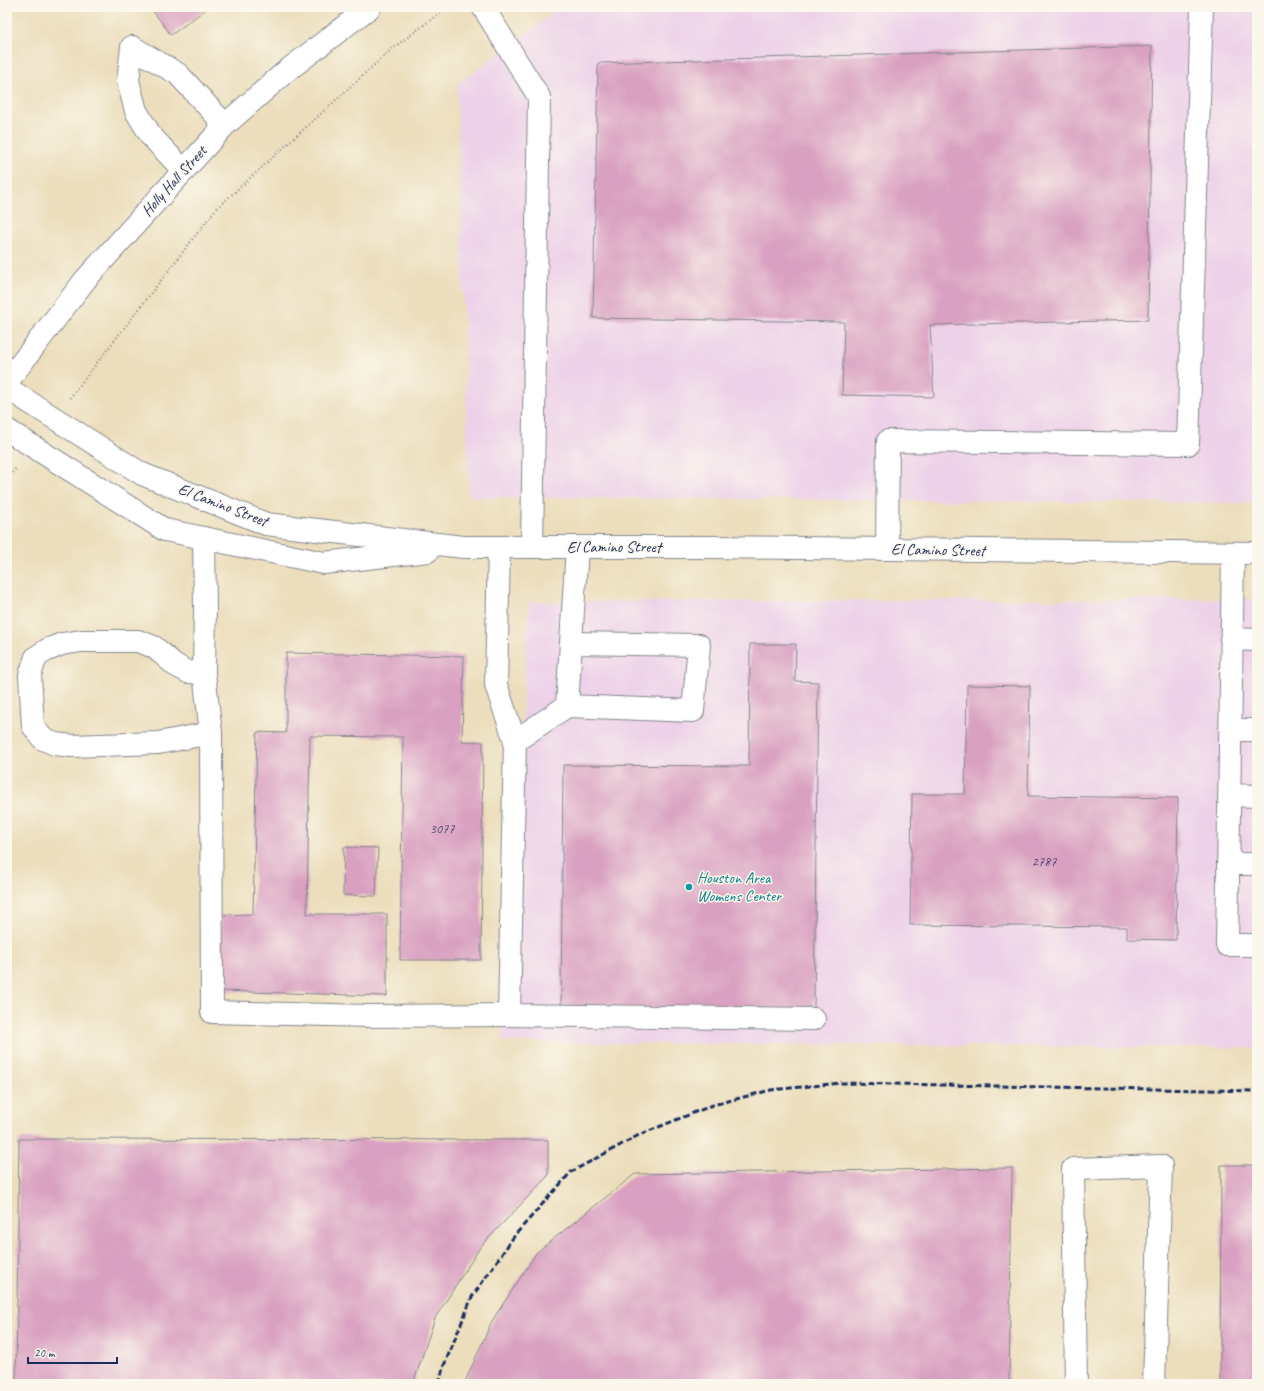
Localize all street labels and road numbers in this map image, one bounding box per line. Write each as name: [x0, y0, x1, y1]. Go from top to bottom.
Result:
street label: Holly Hall Street: [137, 140, 212, 221]
street label: El Camino Street: [176, 479, 273, 532]
street label: El Camino Street: [567, 537, 664, 557]
street label: El Camino Street: [891, 539, 988, 561]

